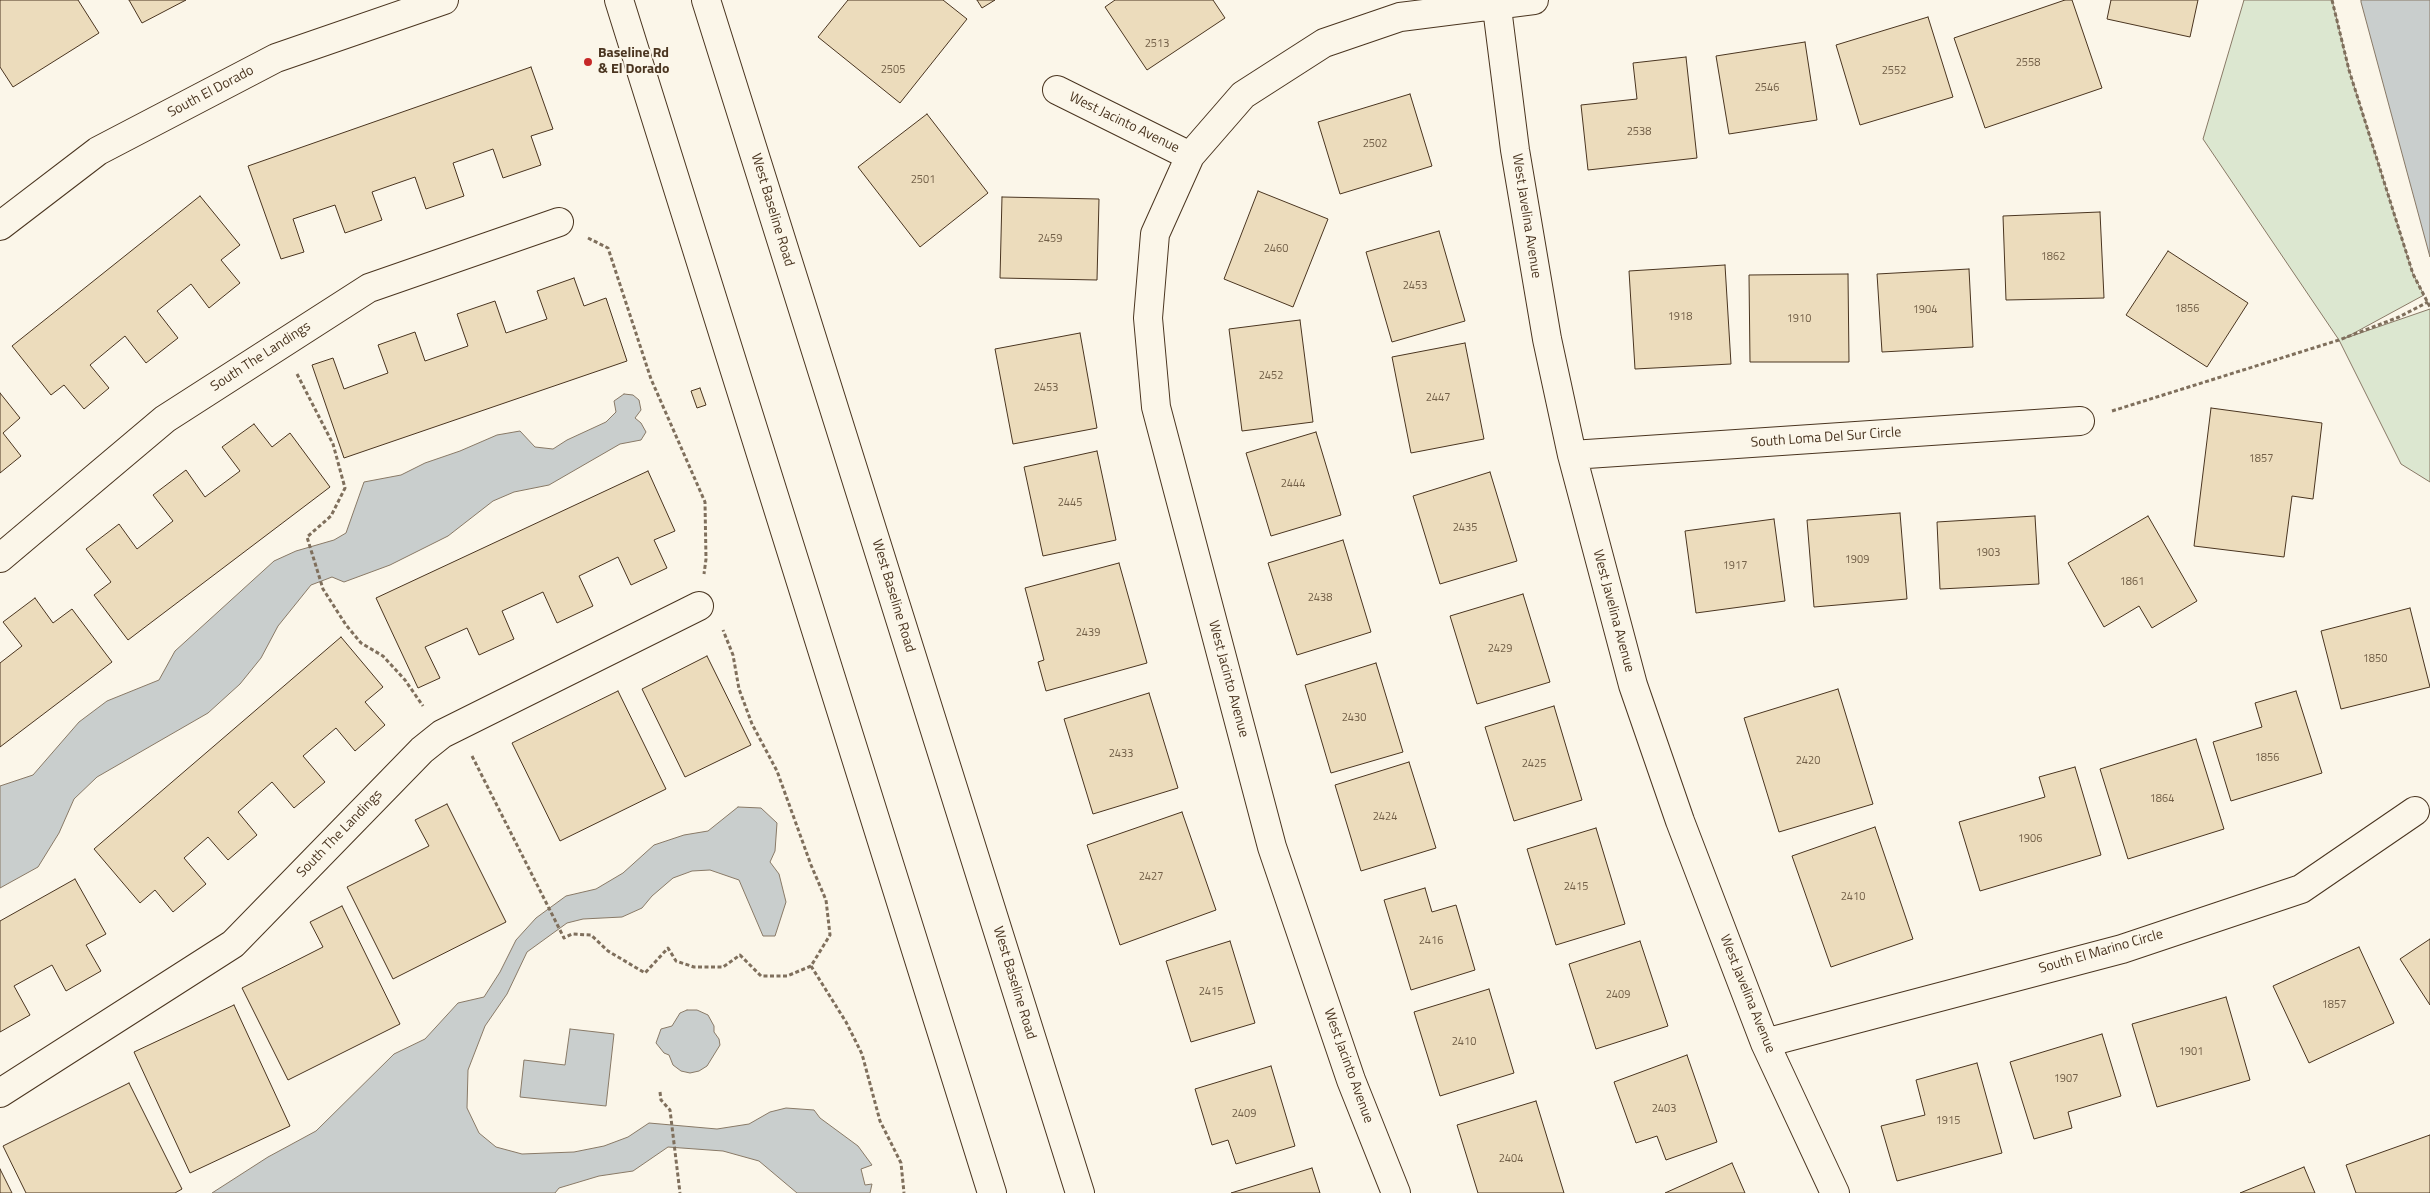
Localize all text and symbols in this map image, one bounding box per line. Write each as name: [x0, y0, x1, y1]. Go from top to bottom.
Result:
house number: 2513: [1145, 37, 1169, 51]
place label: Baseline Rd & El Dorado: [598, 46, 669, 78]
marker: Baseline Rd & El Dorado: [582, 56, 594, 68]
house number: 2558: [2016, 56, 2040, 70]
street label: South El Dorado: [165, 62, 257, 122]
house number: 2505: [881, 63, 905, 77]
house number: 2552: [1882, 64, 1906, 78]
house number: 2546: [1755, 81, 1779, 95]
street label: West Jacinto Avenue: [1066, 89, 1182, 157]
house number: 2538: [1627, 125, 1651, 139]
house number: 2502: [1363, 137, 1387, 151]
street label: West Baseline Road: [747, 152, 797, 268]
street label: West Javelina Avenue: [1508, 152, 1544, 280]
house number: 2501: [911, 173, 935, 187]
house number: 2459: [1038, 232, 1062, 246]
house number: 2460: [1264, 242, 1288, 256]
house number: 1862: [2041, 250, 2065, 264]
house number: 2453: [1403, 279, 1427, 293]
house number: 1856: [2175, 302, 2199, 316]
house number: 1904: [1913, 303, 1937, 317]
house number: 1918: [1668, 310, 1692, 324]
house number: 1910: [1787, 312, 1811, 326]
street label: South The Landings: [208, 318, 314, 396]
house number: 2452: [1259, 369, 1283, 383]
house number: 2453: [1034, 381, 1058, 395]
house number: 2447: [1426, 391, 1450, 405]
street label: South Loma Del Sur Circle: [1750, 424, 1902, 452]
house number: 1857: [2249, 452, 2273, 466]
house number: 2444: [1281, 477, 1305, 491]
house number: 2445: [1058, 496, 1082, 510]
house number: 2435: [1453, 521, 1477, 535]
street label: West Baseline Road: [868, 538, 918, 654]
house number: 1903: [1976, 546, 2000, 560]
street label: West Javelina Avenue: [1589, 548, 1637, 674]
house number: 1909: [1845, 553, 1869, 567]
house number: 1917: [1723, 559, 1747, 573]
house number: 1861: [2120, 575, 2144, 589]
house number: 2438: [1308, 591, 1332, 605]
street label: West Jacinto Avenue: [1204, 619, 1252, 739]
house number: 2439: [1076, 626, 1100, 640]
house number: 2429: [1488, 642, 1512, 656]
house number: 1850: [2363, 652, 2387, 666]
house number: 2430: [1342, 711, 1366, 725]
house number: 2433: [1109, 747, 1133, 761]
house number: 1856: [2255, 751, 2279, 765]
house number: 2420: [1796, 754, 1820, 768]
house number: 2425: [1522, 757, 1546, 771]
street label: South The Landings: [294, 786, 386, 882]
house number: 1864: [2150, 792, 2174, 806]
house number: 2424: [1373, 810, 1397, 824]
house number: 1906: [2018, 832, 2042, 846]
house number: 2427: [1139, 870, 1163, 884]
house number: 2415: [1564, 880, 1588, 894]
house number: 2410: [1841, 890, 1865, 904]
street label: West Baseline Road: [989, 925, 1039, 1041]
street label: South El Marino Circle: [2037, 926, 2165, 978]
street label: West Javelina Avenue: [1716, 932, 1778, 1056]
house number: 2416: [1419, 934, 1443, 948]
house number: 2415: [1199, 985, 1223, 999]
house number: 2409: [1606, 988, 1630, 1002]
house number: 1857: [2322, 998, 2346, 1012]
street label: West Jacinto Avenue: [1319, 1006, 1377, 1126]
house number: 2410: [1452, 1035, 1476, 1049]
house number: 1901: [2179, 1045, 2203, 1059]
house number: 1907: [2054, 1072, 2078, 1086]
house number: 2403: [1652, 1102, 1676, 1116]
house number: 2409: [1232, 1107, 1256, 1121]
house number: 1915: [1936, 1114, 1960, 1128]
house number: 2404: [1499, 1152, 1523, 1166]

